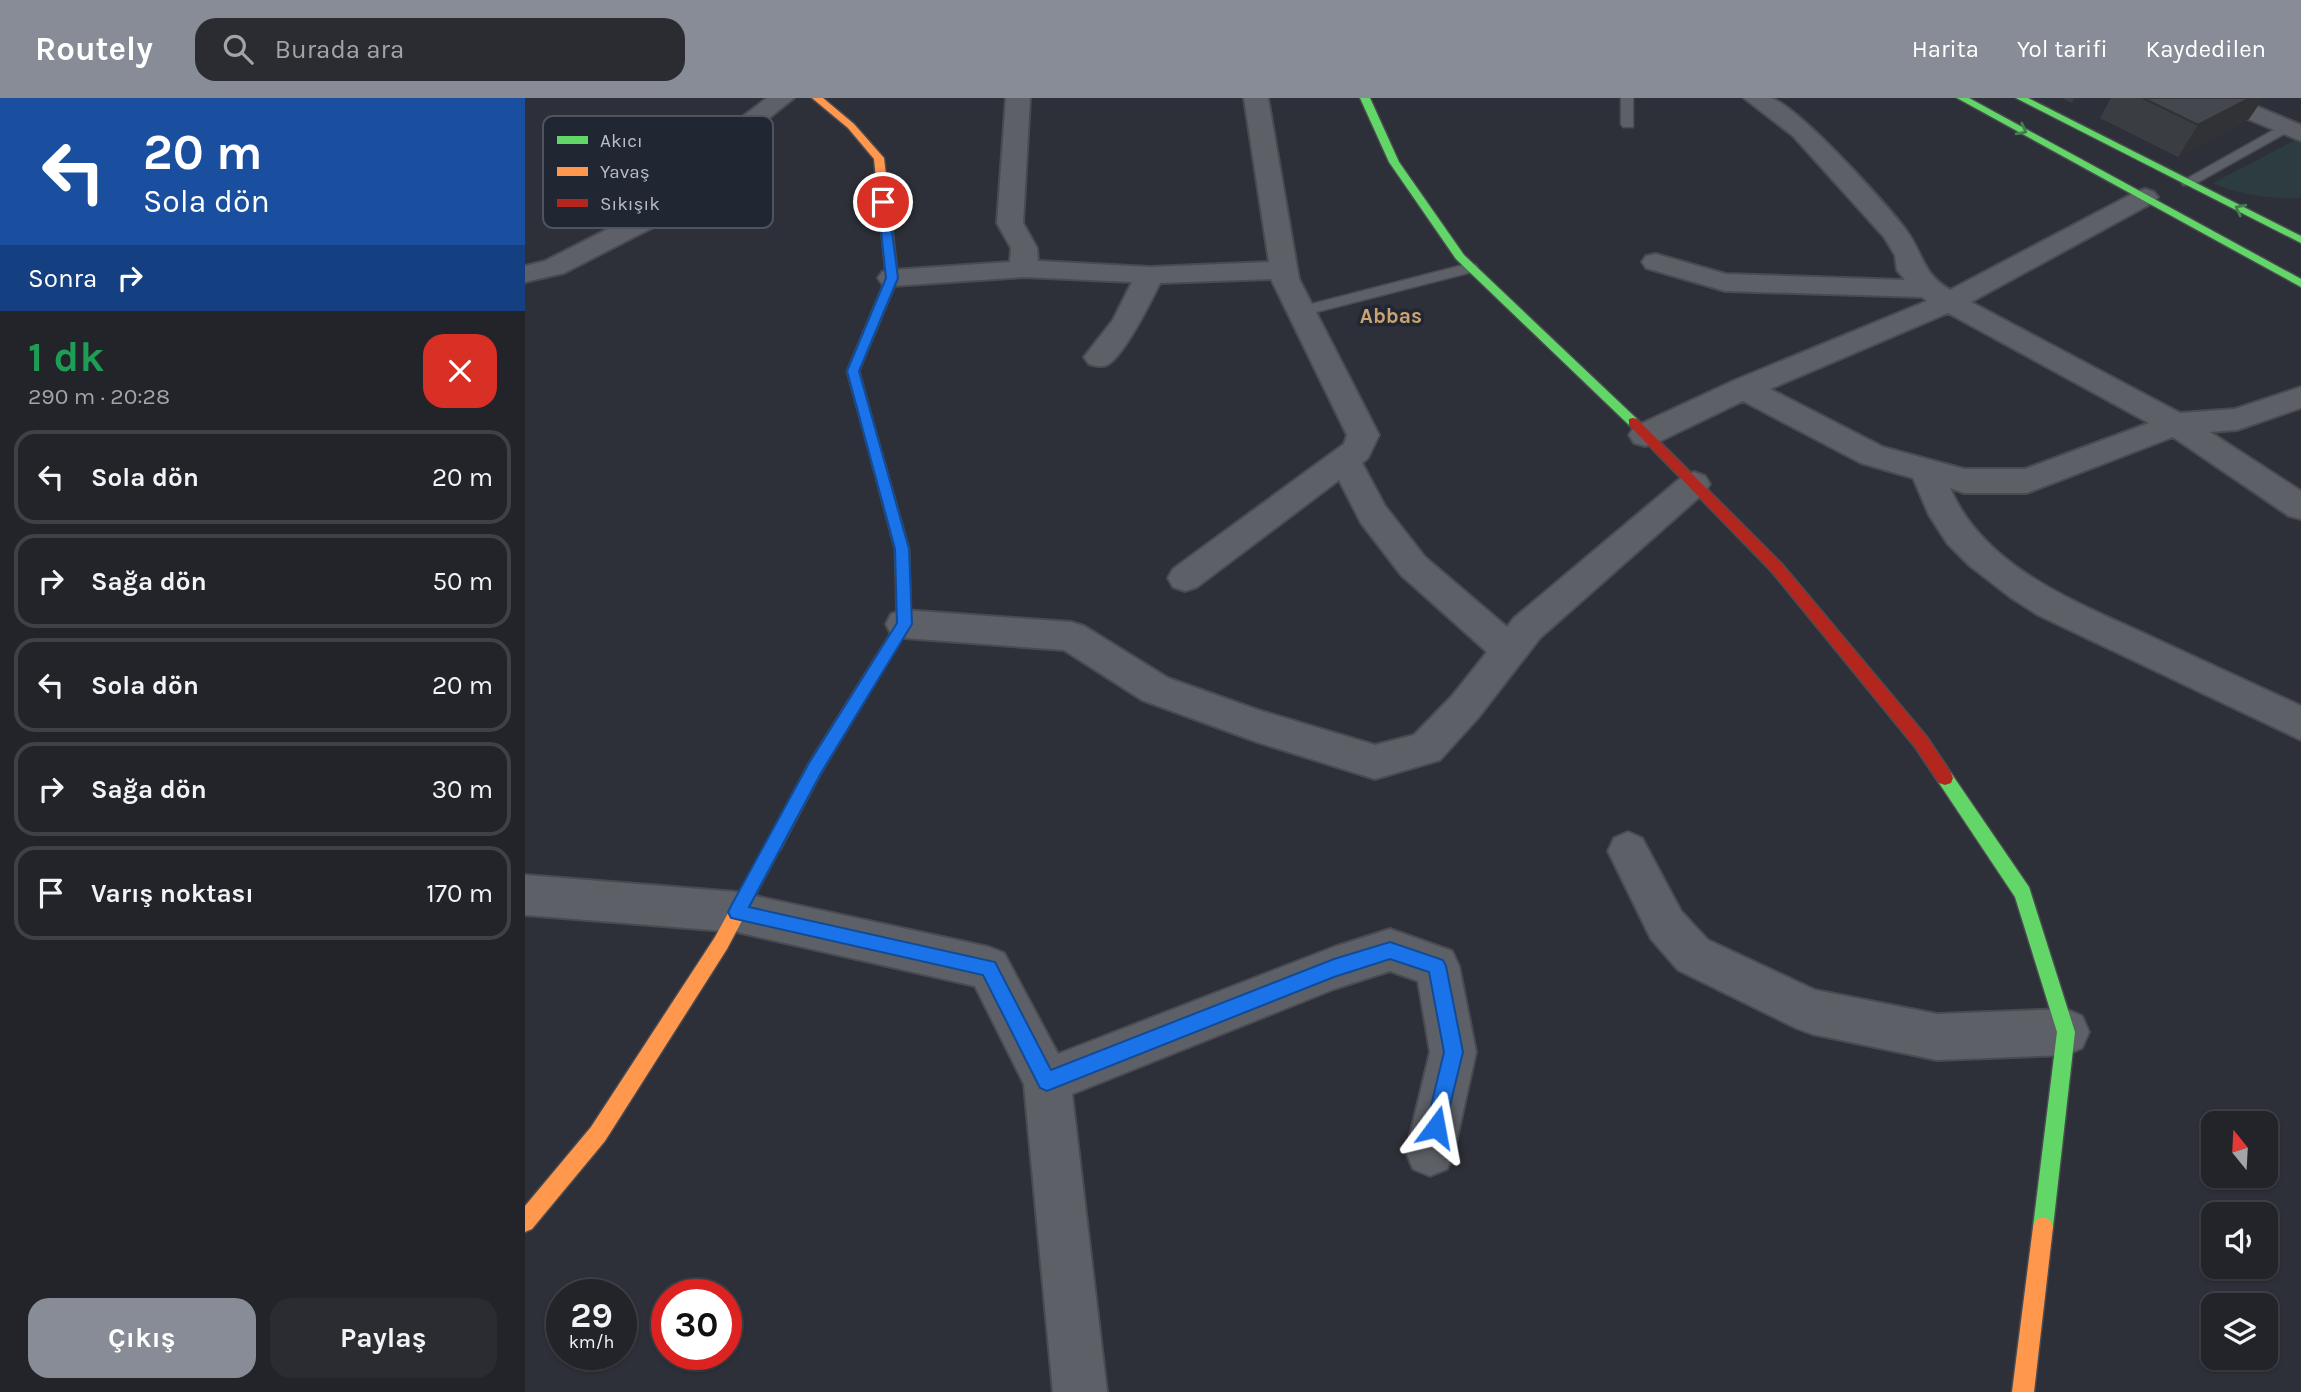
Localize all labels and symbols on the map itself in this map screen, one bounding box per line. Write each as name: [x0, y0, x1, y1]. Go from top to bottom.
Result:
legend: [543, 116, 773, 228]
one-way arrow: [2015, 122, 2027, 136]
text: Akıcı: [600, 130, 643, 152]
text: Yavaş: [600, 161, 650, 183]
pin: [853, 172, 913, 232]
text: Sıkışık: [600, 193, 660, 215]
one-way arrow: [2235, 203, 2247, 217]
district label: Abbas: [1360, 304, 1422, 328]
position arrow: [1399, 1090, 1473, 1164]
north arrow: [2201, 1111, 2279, 1188]
speed limit sign: 30: [651, 1279, 742, 1370]

